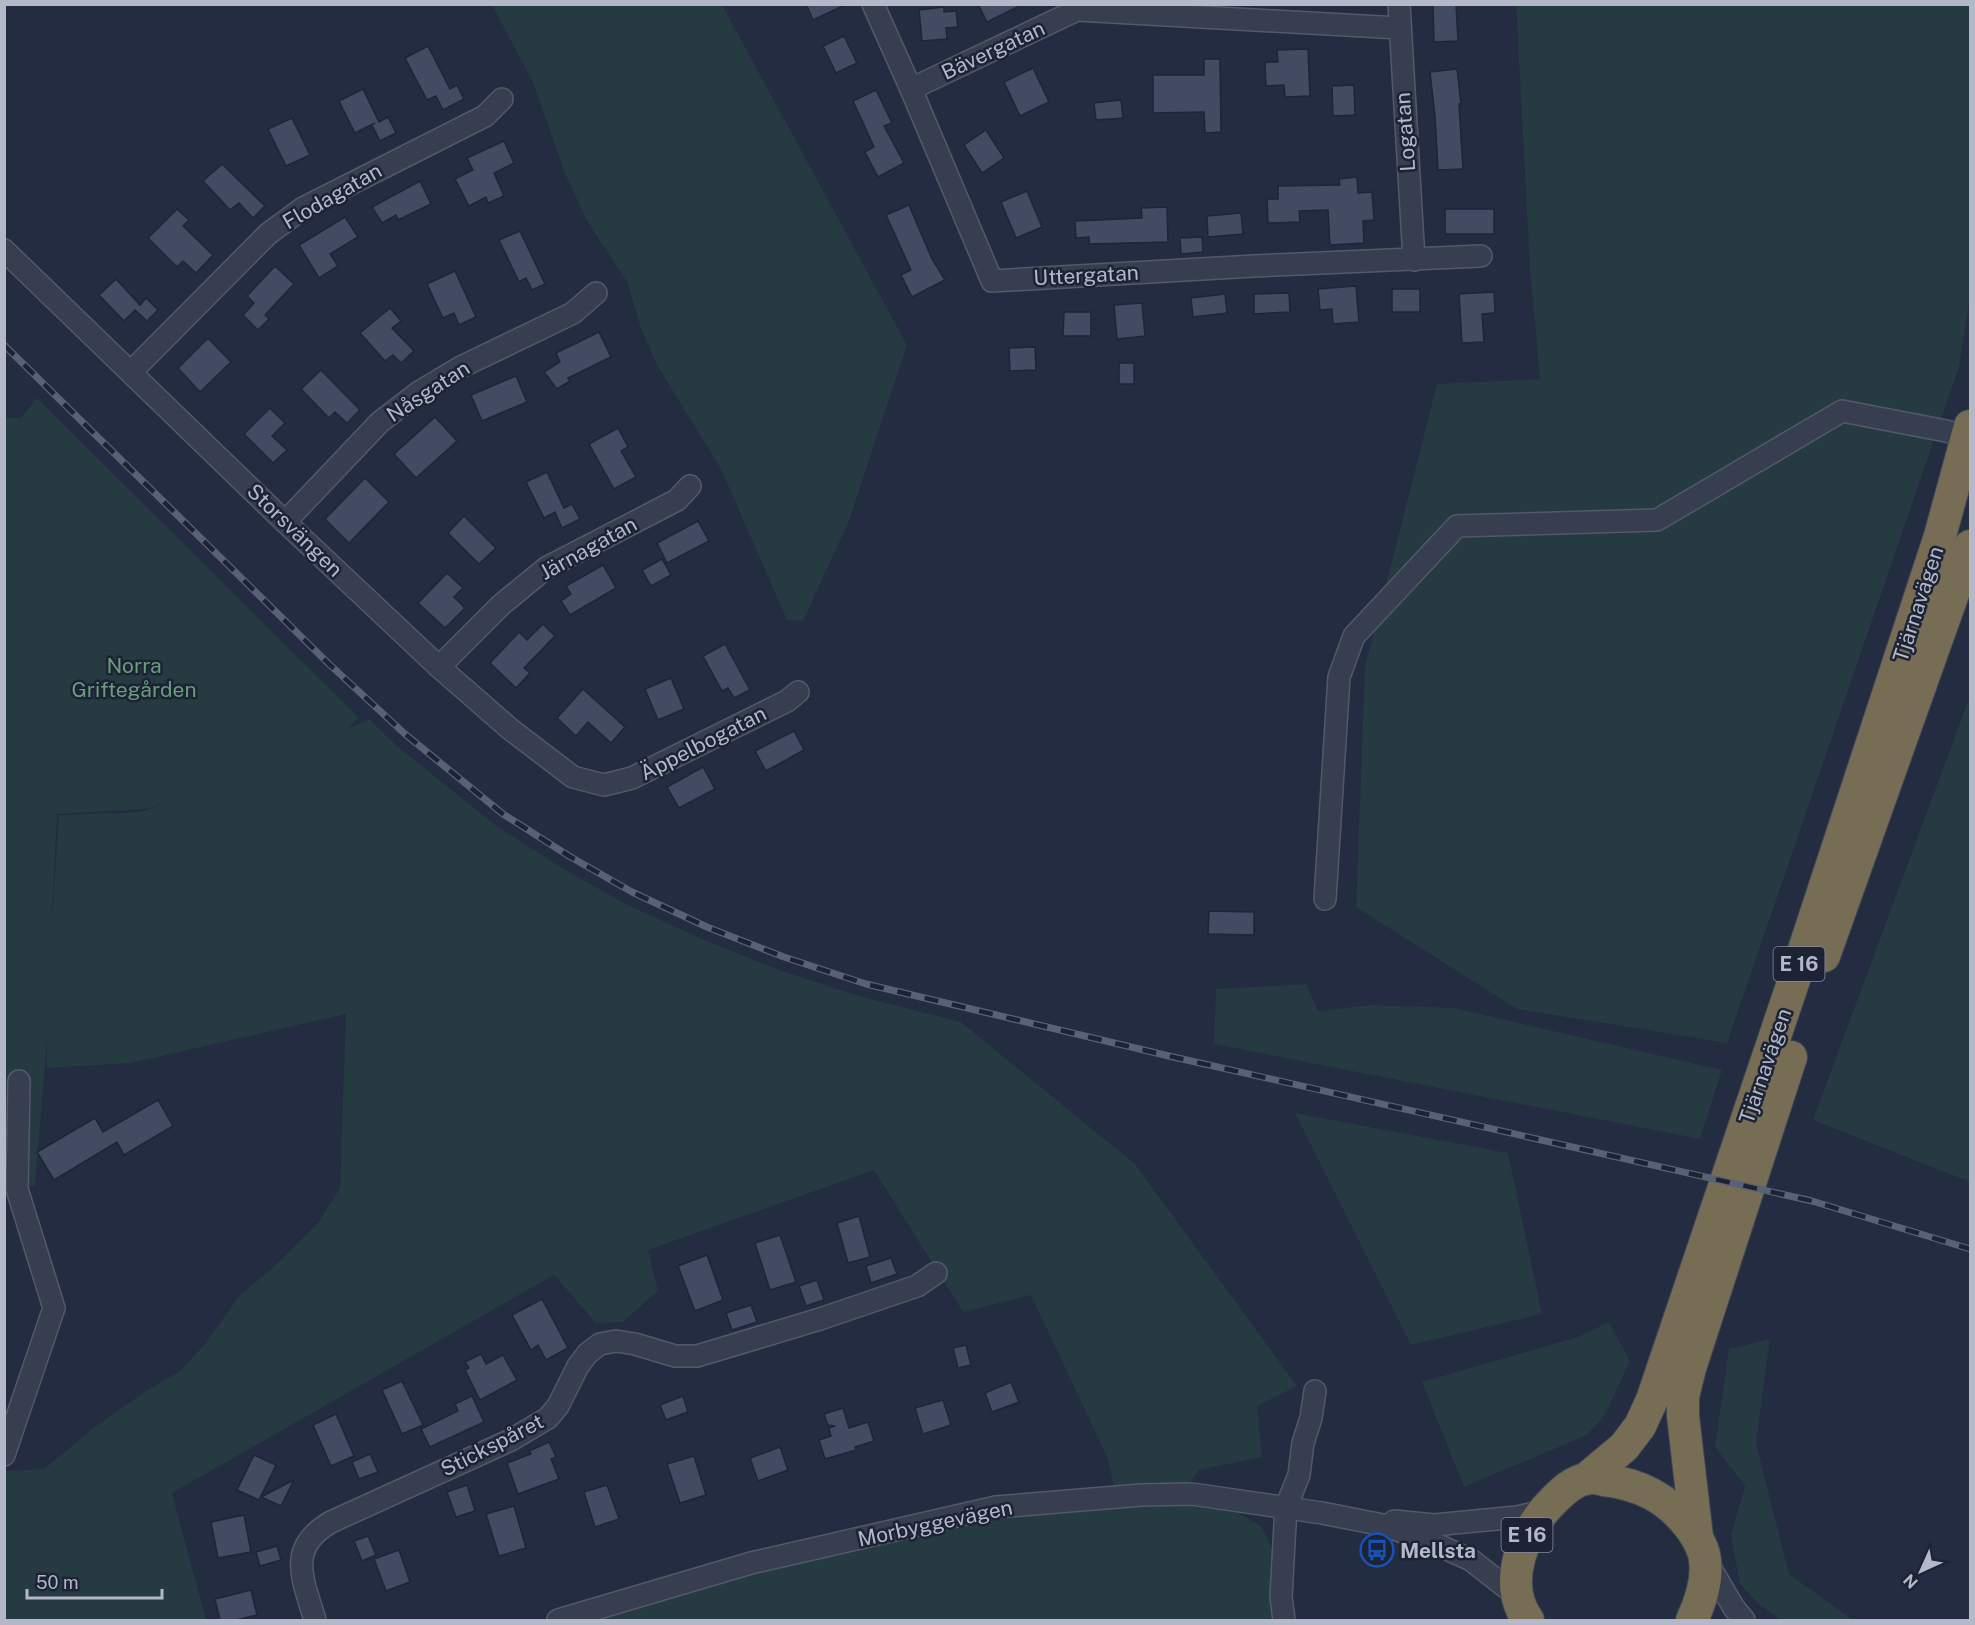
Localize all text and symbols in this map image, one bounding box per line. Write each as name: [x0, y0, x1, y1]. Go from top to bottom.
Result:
street label: Bävergatan: [937, 15, 1049, 85]
street label: Logatan: [1390, 92, 1420, 172]
street label: Flodagatan: [278, 158, 386, 234]
street label: Uttergatan: [1033, 260, 1139, 290]
street label: Nåsgatan: [382, 355, 474, 427]
street label: Storsvängen: [242, 478, 348, 582]
street label: Järnagatan: [535, 511, 641, 585]
street label: Tjärnavägen: [1888, 543, 1948, 665]
park label: Norra Griftegården: [71, 653, 197, 702]
street label: Äppelbogatan: [636, 701, 770, 785]
road number: E 16: [1774, 947, 1824, 981]
street label: Tjärnavägen: [1734, 1005, 1796, 1127]
street label: Stickspåret: [436, 1408, 548, 1482]
street label: Morbyggevägen: [855, 1494, 1015, 1552]
road number: E 16: [1502, 1518, 1552, 1552]
bus stop icon: Mellsta: [1359, 1532, 1395, 1568]
place label: Mellsta: [1400, 1538, 1476, 1563]
north arrow: [1891, 1541, 1951, 1601]
scale bar: [27, 1562, 162, 1600]
text: N: [1900, 1570, 1922, 1592]
text: 50 m: [36, 1572, 79, 1593]

